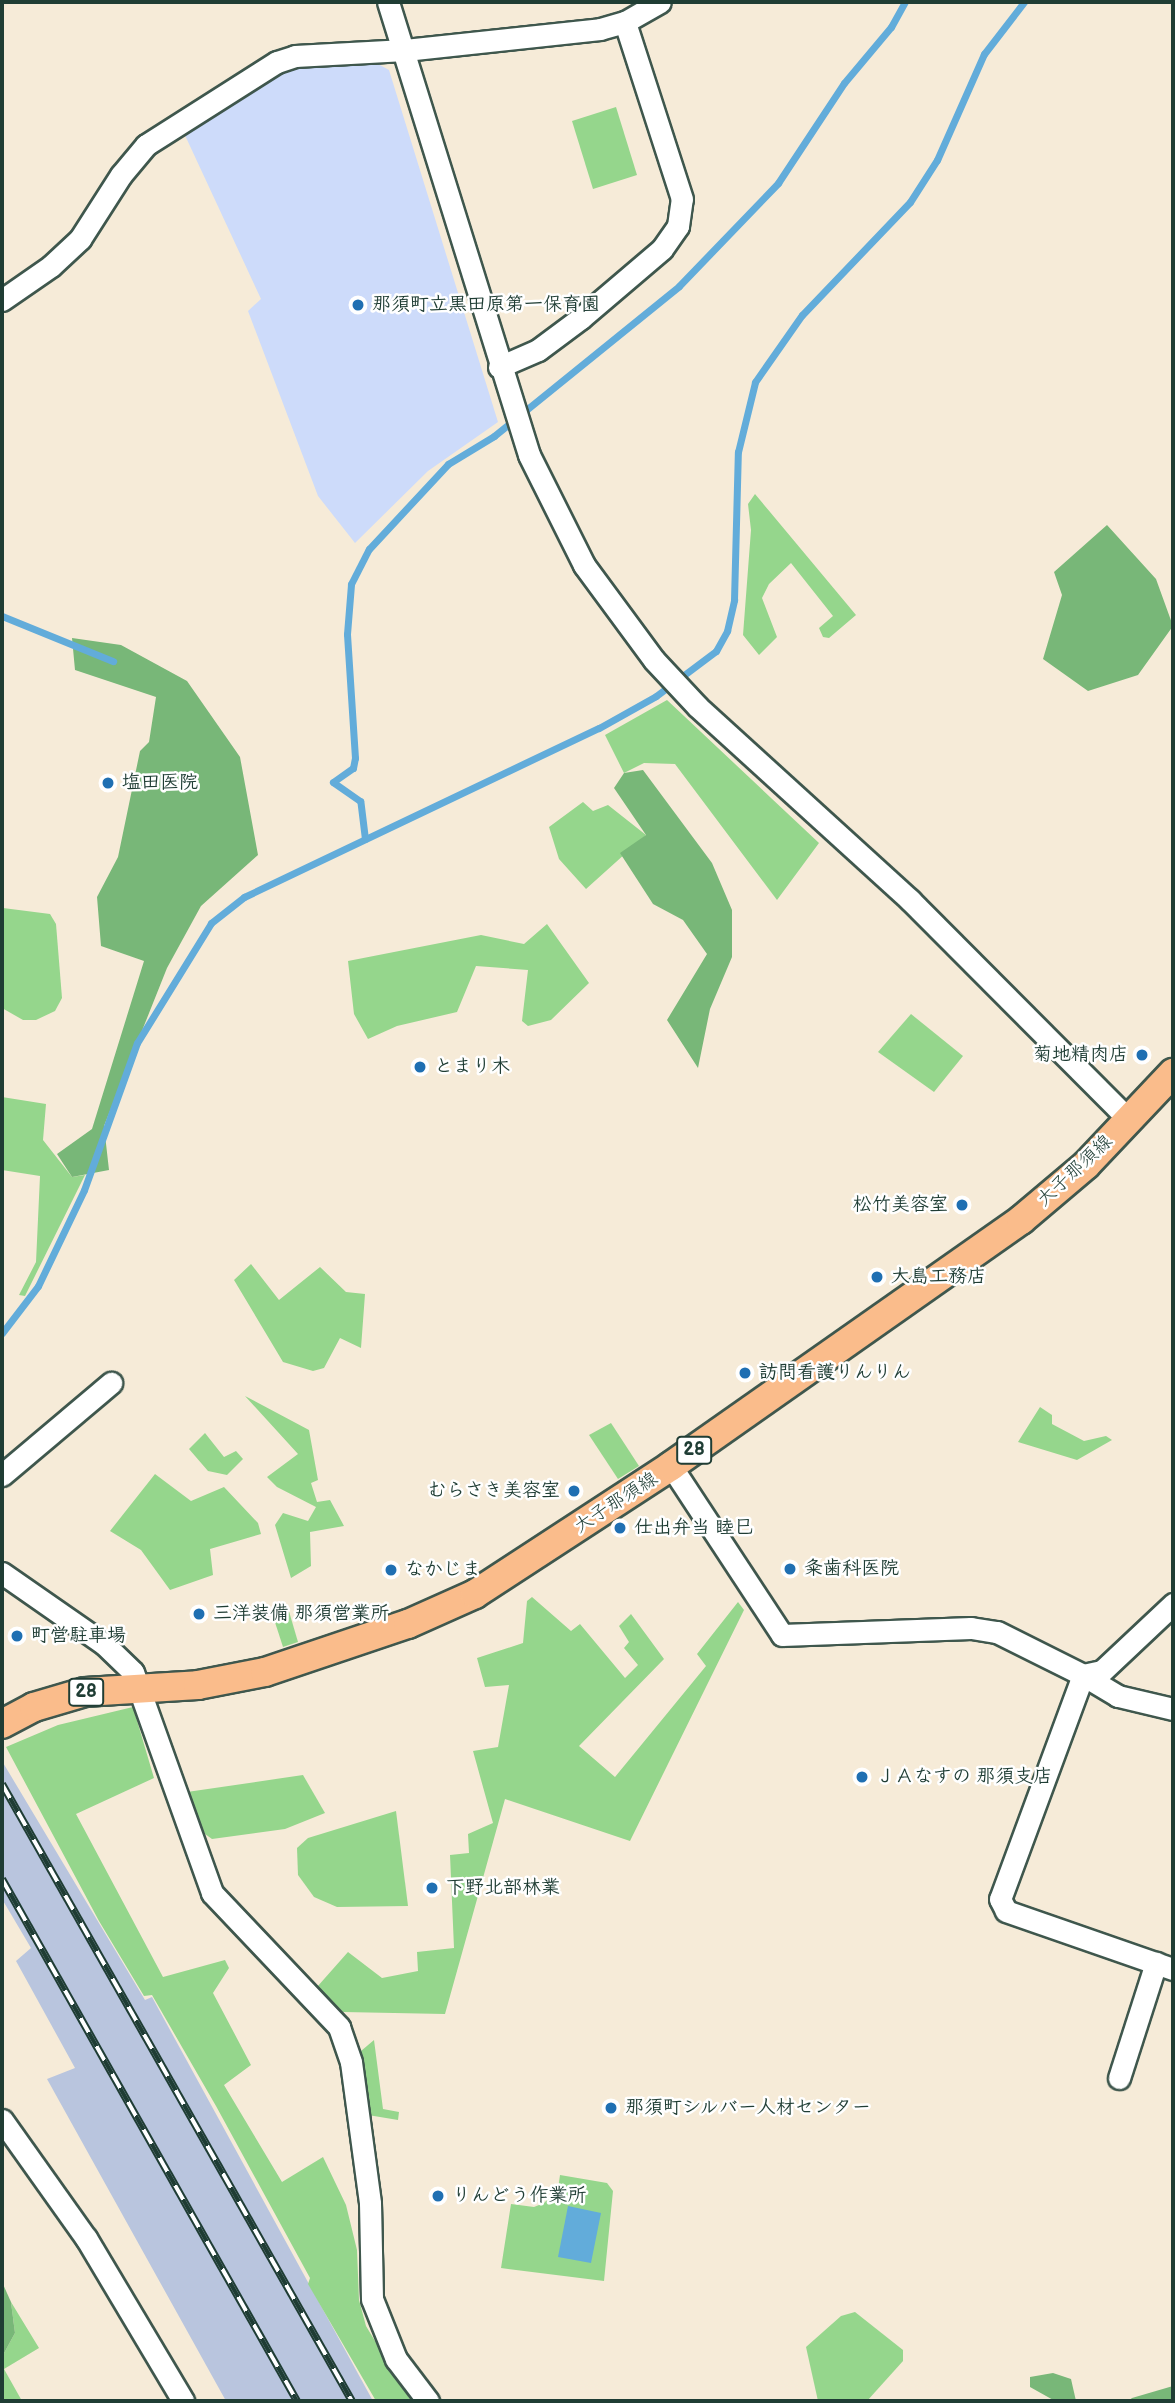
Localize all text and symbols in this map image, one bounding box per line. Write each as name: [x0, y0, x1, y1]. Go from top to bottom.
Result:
place label: 那須町立黒田原第一保育園: [372, 294, 600, 316]
marker: 那須町立黒田原第一保育園: [350, 297, 366, 313]
place label: 塩田医院: [122, 772, 198, 794]
marker: 塩田医院: [100, 775, 116, 791]
place label: 菊地精肉店: [1033, 1044, 1128, 1066]
marker: 菊地精肉店: [1134, 1047, 1150, 1063]
place label: とまり木: [434, 1056, 510, 1078]
marker: とまり木: [412, 1059, 428, 1075]
street label: 大子那須線: [1032, 1130, 1118, 1212]
place label: 松竹美容室: [853, 1194, 948, 1216]
marker: 松竹美容室: [954, 1197, 970, 1213]
place label: 大島工務店: [891, 1266, 986, 1288]
marker: 大島工務店: [869, 1269, 885, 1285]
place label: 訪問看護りんりん: [759, 1362, 911, 1384]
marker: 訪問看護りんりん: [737, 1365, 753, 1381]
road number: 28: [675, 1436, 713, 1464]
street label: 大子那須線: [570, 1468, 662, 1538]
place label: むらさき美容室: [427, 1480, 560, 1502]
marker: むらさき美容室: [566, 1483, 582, 1499]
place label: 仕出弁当 睦巳: [634, 1517, 753, 1539]
marker: 仕出弁当 睦巳: [612, 1520, 628, 1536]
place label: 粂歯科医院: [804, 1558, 899, 1580]
place label: なかじま: [405, 1559, 481, 1581]
marker: 粂歯科医院: [782, 1561, 798, 1577]
marker: なかじま: [383, 1562, 399, 1578]
place label: 三洋装備 那須営業所: [213, 1603, 389, 1625]
marker: 三洋装備 那須営業所: [191, 1606, 207, 1622]
place label: 町営駐車場: [31, 1625, 126, 1647]
marker: 町営駐車場: [9, 1628, 25, 1644]
road number: 28: [67, 1678, 105, 1707]
place label: ＪＡなすの 那須支店: [876, 1766, 1052, 1788]
marker: ＪＡなすの 那須支店: [854, 1769, 870, 1785]
place label: 下野北部林業: [446, 1877, 560, 1899]
marker: 下野北部林業: [424, 1880, 440, 1896]
place label: 那須町シルバー人材センター: [625, 2097, 872, 2119]
marker: 那須町シルバー人材センター: [603, 2100, 619, 2116]
place label: りんどう作業所: [452, 2185, 585, 2207]
marker: りんどう作業所: [430, 2188, 446, 2204]

